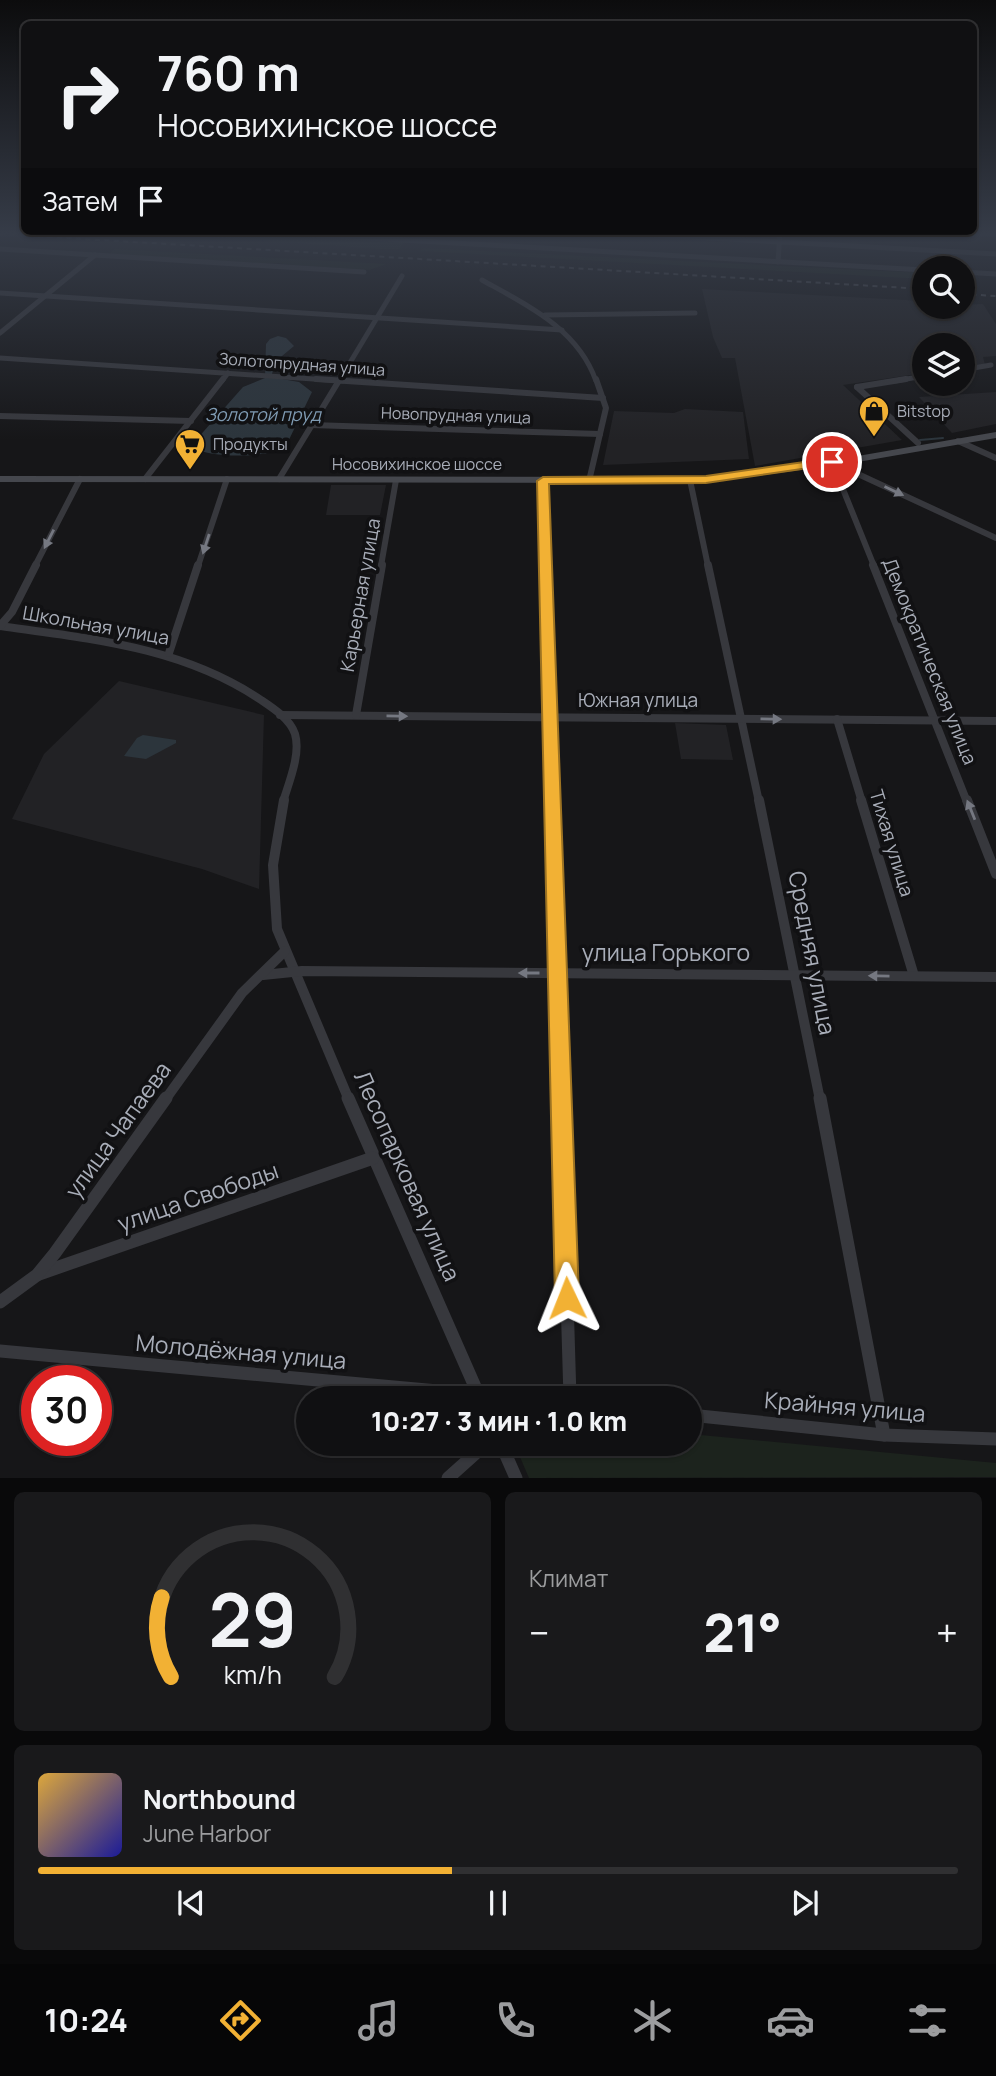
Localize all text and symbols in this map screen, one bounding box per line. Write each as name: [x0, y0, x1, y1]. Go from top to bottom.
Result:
text: 760 m: [157, 39, 300, 106]
icon: right: [42, 49, 133, 140]
text: Носовихинское шоссе: [157, 103, 497, 147]
icon: arrive: [132, 182, 170, 220]
text: Затем: [42, 183, 118, 219]
map controls: [912, 256, 975, 396]
button: search: [912, 256, 975, 319]
button: layers: [912, 333, 975, 396]
street label: Золотопрудная улица: [218, 347, 386, 381]
shop icon: Bitstop: [857, 394, 891, 438]
place label: Bitstop: [897, 400, 950, 422]
street label: Новопрудная улица: [381, 401, 531, 429]
water label: Золотой пруд: [205, 402, 322, 426]
supermarket icon: Продукты: [173, 427, 207, 471]
pin: [802, 432, 862, 492]
place label: Продукты: [213, 433, 288, 455]
icon: arrive: [813, 443, 851, 481]
street label: Носовихинское шоссе: [332, 453, 502, 475]
one-way arrow: [884, 485, 904, 497]
street label: Карьерная улица: [334, 516, 386, 674]
one-way arrow: [44, 530, 56, 550]
one-way arrow: [201, 534, 211, 555]
street label: Демократическая улица: [877, 554, 983, 768]
street label: Школьная улица: [21, 599, 171, 651]
street label: Южная улица: [578, 687, 698, 713]
one-way arrow: [386, 710, 408, 721]
one-way arrow: [760, 713, 782, 725]
street label: Тихая улица: [863, 786, 921, 900]
one-way arrow: [965, 800, 976, 821]
street label: Средняя улица: [781, 868, 845, 1037]
street label: улица Горького: [582, 936, 750, 968]
one-way arrow: [518, 967, 540, 979]
one-way arrow: [868, 970, 890, 982]
street label: улица Чапаева: [57, 1055, 178, 1204]
street label: Лесопарковая улица: [347, 1065, 469, 1286]
street label: улица Свободы: [113, 1154, 282, 1239]
position arrow: [530, 1261, 604, 1335]
street label: Молодёжная улица: [134, 1326, 348, 1376]
speed limit sign: 30: [21, 1365, 112, 1456]
street label: Крайняя улица: [763, 1383, 927, 1429]
text: 10:27 · 3 мин · 1.0 km: [371, 1403, 627, 1439]
text: Климат: [529, 1562, 608, 1594]
text: 29: [208, 1570, 297, 1670]
text: 21°: [704, 1597, 782, 1668]
text: −: [529, 1606, 550, 1658]
text: +: [936, 1606, 958, 1658]
text: km/h: [223, 1657, 282, 1692]
text: Northbound: [143, 1781, 296, 1817]
text: June Harbor: [143, 1817, 271, 1849]
icon: previous: [172, 1884, 210, 1922]
icon: pause: [479, 1884, 517, 1922]
icon: next: [786, 1884, 824, 1922]
icon: directions: [216, 1996, 265, 2045]
icon: music: [354, 1996, 403, 2045]
icon: phone: [491, 1996, 540, 2045]
icon: climate: [628, 1996, 677, 2045]
icon: car: [766, 1996, 815, 2045]
icon: filters: [903, 1996, 952, 2045]
text: 10:24: [44, 1998, 128, 2042]

